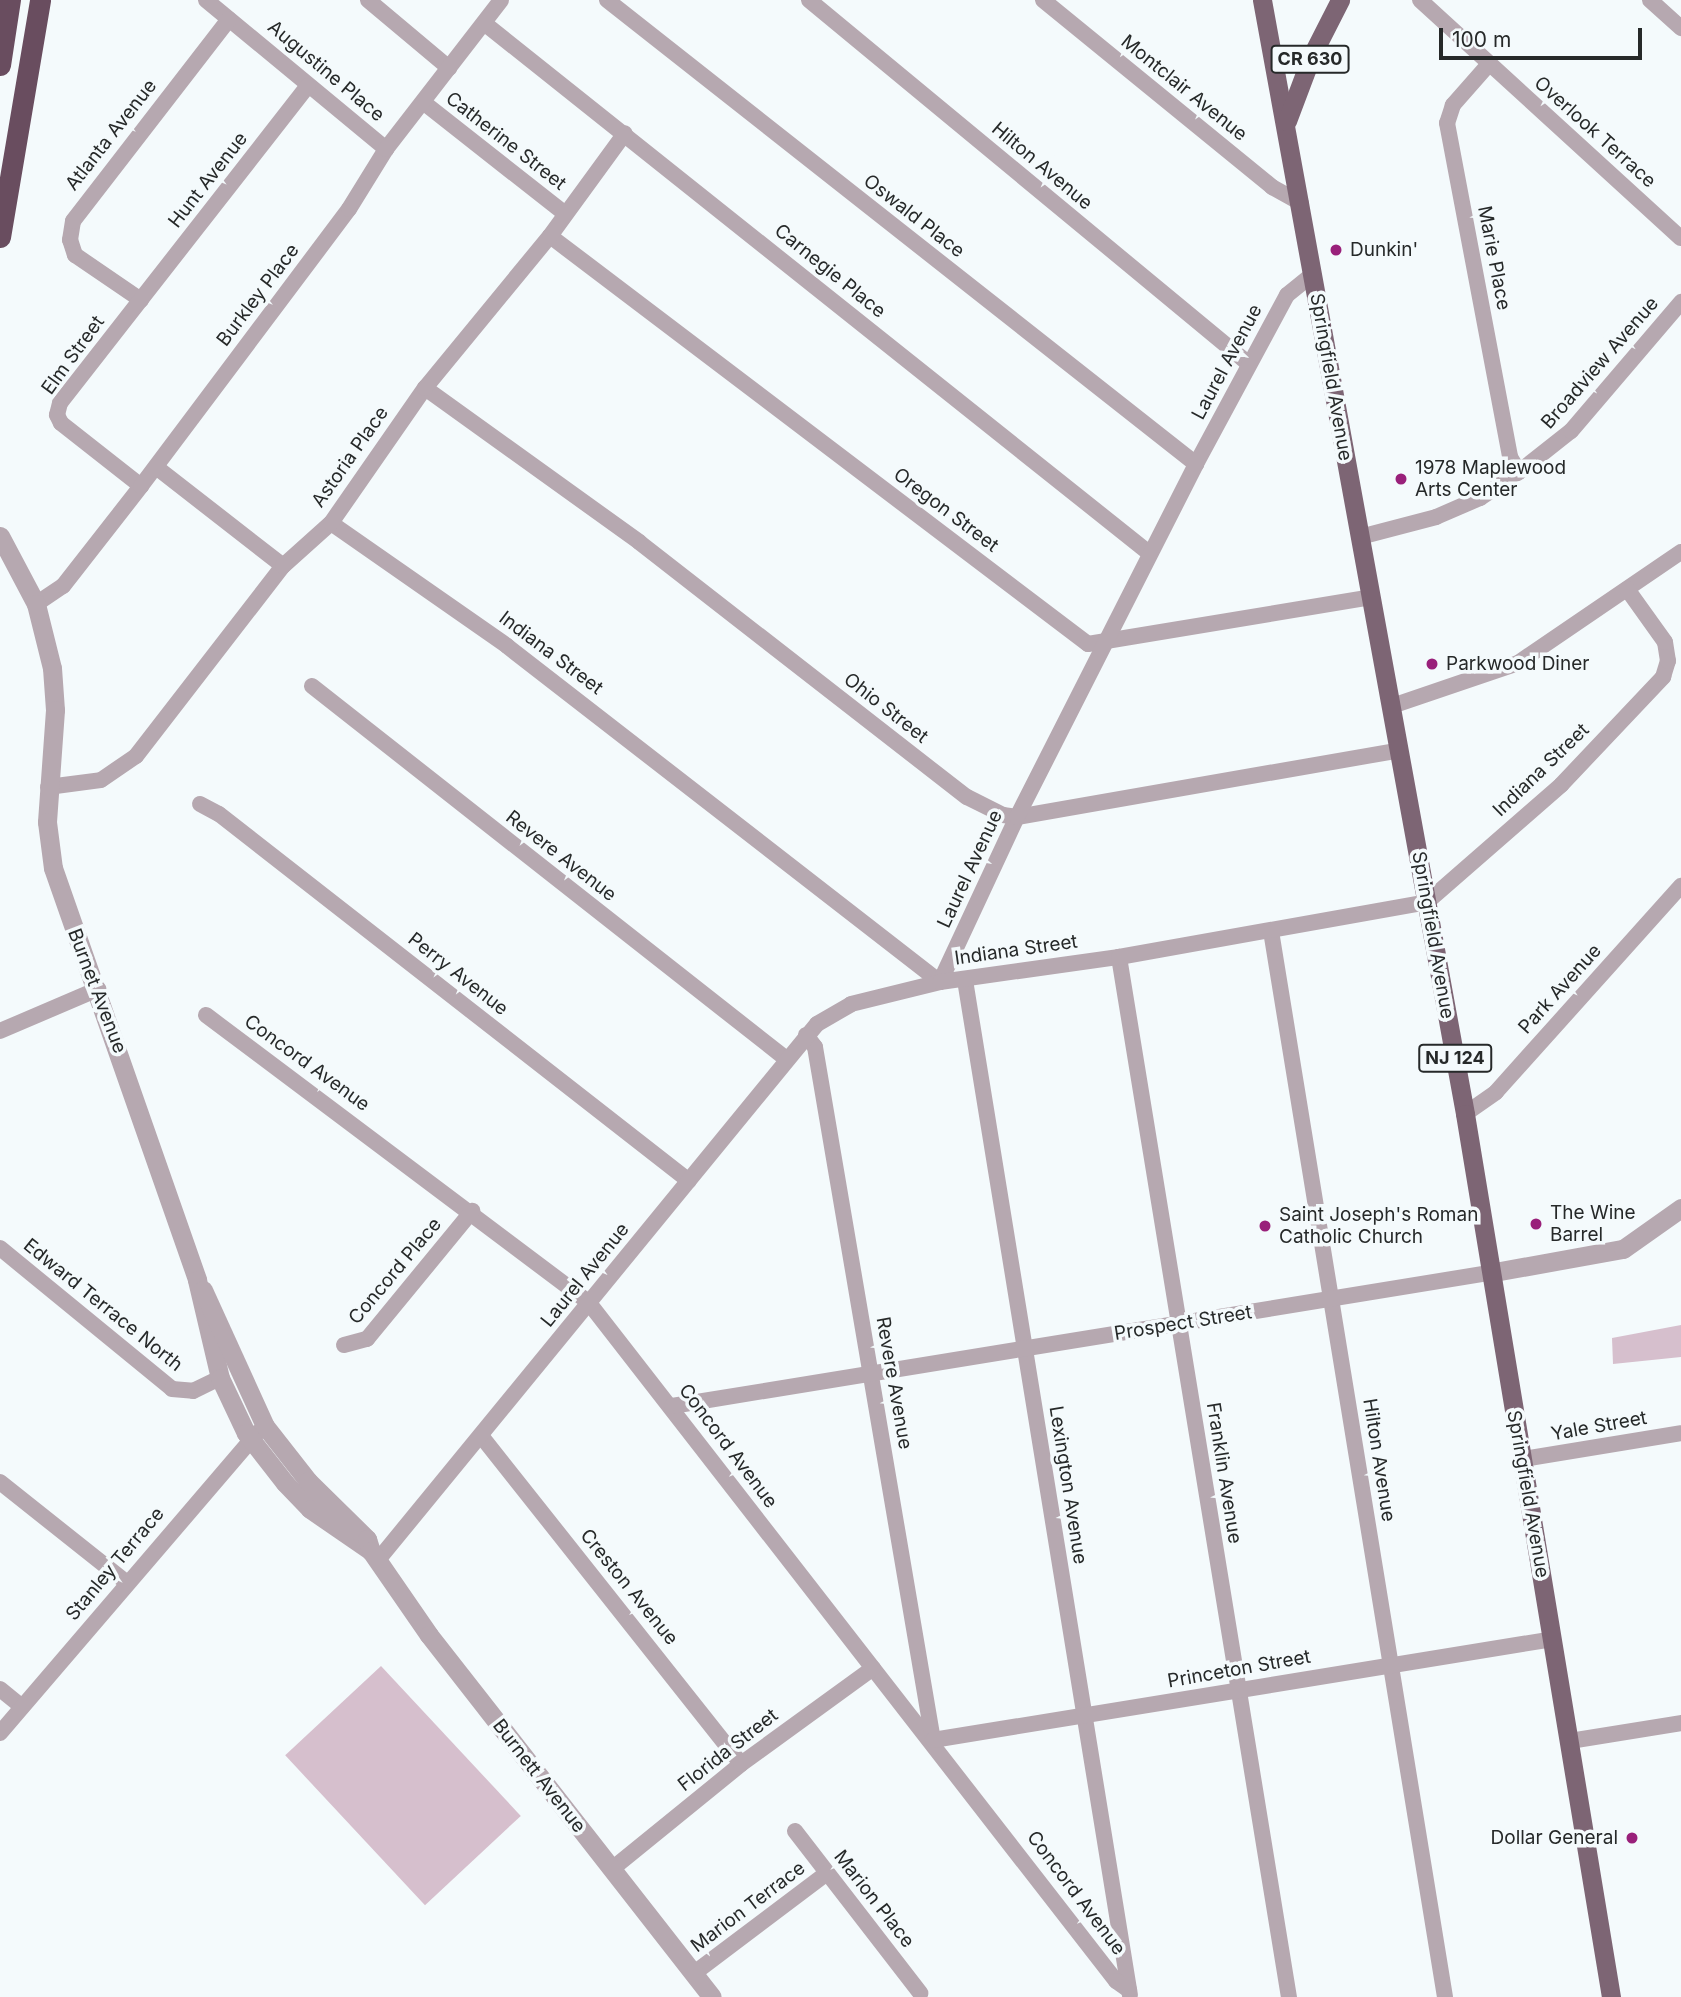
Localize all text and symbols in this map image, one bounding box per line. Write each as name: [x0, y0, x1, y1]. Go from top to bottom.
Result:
scale bar: [1443, 14, 1646, 58]
street label: Augustine Place: [263, 16, 389, 126]
text: 100 m: [1452, 27, 1511, 52]
street label: Montclair Avenue: [1116, 30, 1252, 146]
road number: CR 630: [1270, 44, 1350, 74]
street label: Overlook Terrace: [1530, 71, 1660, 193]
street label: Atlanta Avenue: [61, 75, 161, 195]
street label: Catherine Street: [441, 87, 571, 195]
street label: Hilton Avenue: [987, 117, 1097, 215]
street label: Hunt Avenue: [164, 128, 252, 232]
street label: Oswald Place: [859, 170, 969, 262]
street label: Marie Place: [1473, 204, 1515, 312]
street label: Carnegie Place: [770, 219, 890, 323]
street label: Burkley Place: [212, 239, 304, 351]
place label: Dunkin': [1350, 239, 1418, 261]
marker: Dunkin': [1328, 242, 1344, 258]
street label: Springfield Avenue: [1305, 291, 1357, 463]
street label: Broadview Avenue: [1537, 293, 1663, 433]
street label: Laurel Avenue: [1187, 300, 1267, 424]
street label: Elm Street: [37, 311, 109, 399]
street label: Astoria Place: [307, 402, 393, 512]
place label: 1978 Maplewood Arts Center: [1415, 457, 1566, 501]
street label: Oregon Street: [889, 463, 1003, 557]
marker: 1978 Maplewood Arts Center: [1393, 471, 1409, 487]
street label: Indiana Street: [495, 607, 607, 699]
place label: Parkwood Diner: [1446, 653, 1589, 675]
marker: Parkwood Diner: [1424, 656, 1440, 672]
street label: Ohio Street: [839, 668, 933, 748]
street label: Indiana Street: [1488, 719, 1594, 821]
street label: Revere Avenue: [501, 806, 621, 906]
street label: Laurel Avenue: [933, 807, 1007, 931]
street label: Springfield Avenue: [1407, 849, 1459, 1021]
street label: Burnet Avenue: [63, 925, 131, 1057]
street label: Perry Avenue: [403, 928, 513, 1020]
street label: Indiana Street: [953, 930, 1079, 970]
street label: Park Avenue: [1514, 939, 1606, 1039]
street label: Concord Avenue: [240, 1010, 374, 1116]
road number: NJ 124: [1418, 1044, 1492, 1072]
place label: The Wine Barrel: [1550, 1202, 1636, 1246]
place label: Saint Joseph's Roman Catholic Church: [1279, 1204, 1478, 1248]
street label: Concord Place: [344, 1213, 446, 1329]
marker: The Wine Barrel: [1528, 1216, 1544, 1232]
street label: Laurel Avenue: [536, 1218, 634, 1332]
marker: Saint Joseph's Roman Catholic Church: [1257, 1218, 1273, 1234]
street label: Edward Terrace North: [19, 1234, 187, 1376]
street label: Prospect Street: [1113, 1301, 1253, 1345]
street label: Revere Avenue: [871, 1315, 917, 1451]
street label: Concord Avenue: [674, 1380, 782, 1512]
street label: Hilton Avenue: [1358, 1397, 1400, 1523]
street label: Franklin Avenue: [1202, 1401, 1246, 1545]
street label: Lexington Avenue: [1044, 1404, 1092, 1566]
street label: Yale Street: [1549, 1406, 1649, 1446]
street label: Springfield Avenue: [1502, 1408, 1554, 1580]
street label: Stanley Terrace: [61, 1503, 169, 1625]
street label: Creston Avenue: [575, 1524, 683, 1650]
street label: Princeton Street: [1166, 1645, 1312, 1693]
street label: Florida Street: [673, 1704, 783, 1796]
street label: Burnett Avenue: [488, 1715, 590, 1837]
street label: Concord Avenue: [1022, 1827, 1130, 1959]
place label: Dollar General: [1491, 1827, 1618, 1849]
marker: Dollar General: [1624, 1830, 1640, 1846]
street label: Marion Place: [829, 1846, 919, 1952]
street label: Marion Terrace: [686, 1857, 810, 1957]

